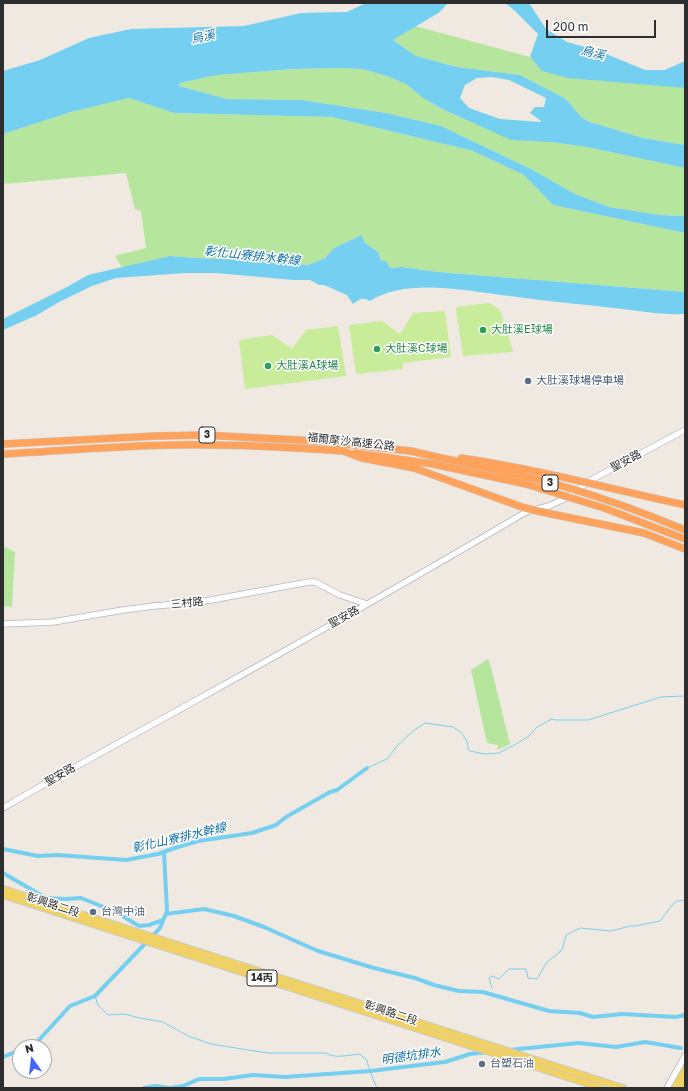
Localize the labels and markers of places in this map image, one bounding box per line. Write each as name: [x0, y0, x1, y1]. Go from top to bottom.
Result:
place label: 大肚溪E球場: [491, 323, 553, 337]
marker: 大肚溪E球場: [478, 325, 488, 335]
place label: 大肚溪C球場: [385, 342, 447, 356]
marker: 大肚溪C球場: [372, 344, 382, 354]
place label: 大肚溪A球場: [276, 359, 338, 373]
marker: 大肚溪A球場: [263, 361, 273, 371]
place label: 大肚溪球場停車場: [536, 374, 624, 388]
marker: 大肚溪球場停車場: [523, 376, 533, 386]
place label: 台灣中油: [101, 905, 145, 919]
marker: 台灣中油: [88, 907, 98, 917]
place label: 台塑石油: [490, 1057, 534, 1071]
marker: 台塑石油: [477, 1059, 487, 1069]

